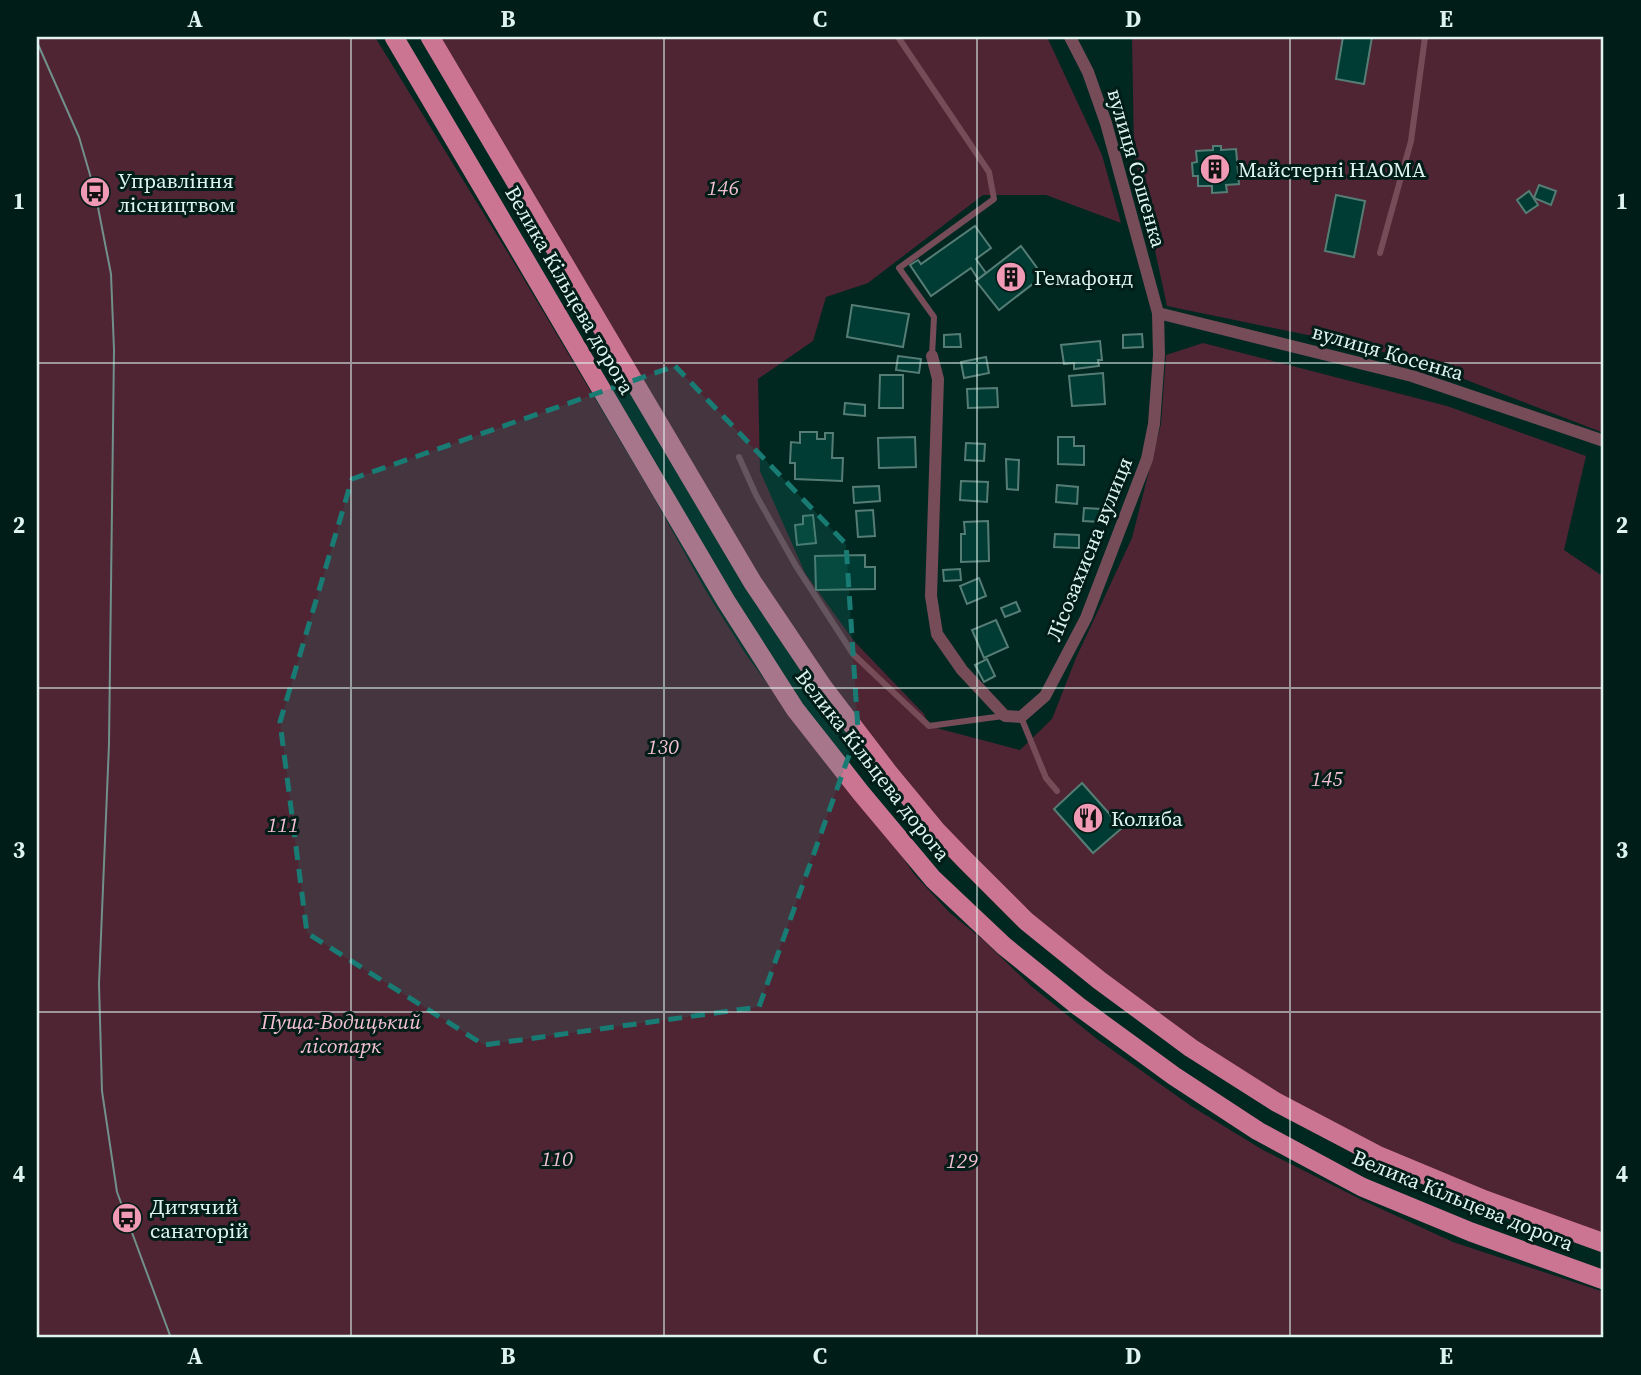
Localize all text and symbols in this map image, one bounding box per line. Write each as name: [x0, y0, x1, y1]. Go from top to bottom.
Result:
text: A: [187, 3, 203, 35]
text: B: [501, 3, 516, 35]
text: C: [813, 3, 827, 35]
text: D: [1125, 3, 1141, 35]
text: E: [1439, 3, 1453, 35]
street label: вулиця Сошенка: [1100, 85, 1174, 251]
building icon: Майстерні НАОМА: [1198, 152, 1232, 186]
place label: Майстерні НАОМА: [1238, 155, 1426, 184]
place label: Управління лісництвом: [118, 166, 235, 219]
park label: 146: [707, 173, 739, 202]
bus stop icon: Управління лісництвом: [78, 175, 112, 209]
street label: Велика Кільцева дорога: [498, 181, 642, 400]
text: 1: [13, 185, 25, 217]
text: 1: [1616, 185, 1628, 217]
building icon: Гемафонд: [994, 260, 1028, 294]
place label: Гемафонд: [1034, 263, 1133, 292]
street label: вулиця Косенка: [1309, 317, 1467, 388]
street label: Лісозахисна вулиця: [1039, 453, 1139, 645]
text: 2: [13, 509, 25, 541]
text: 2: [1616, 509, 1628, 541]
street label: Велика Кільцева дорога: [789, 663, 957, 867]
park label: 130: [647, 732, 679, 761]
park label: 145: [1311, 764, 1343, 793]
restaurant icon: Колиба: [1071, 801, 1105, 835]
place label: Колиба: [1111, 804, 1183, 833]
park label: 111: [267, 810, 299, 839]
text: 3: [13, 834, 25, 866]
text: 3: [1616, 834, 1628, 866]
park label: Пуща-Водицький лісопарк: [260, 1007, 421, 1060]
street label: Велика Кільцева дорога: [1348, 1142, 1578, 1258]
park label: 110: [541, 1144, 573, 1173]
park label: 129: [946, 1146, 978, 1175]
text: 4: [13, 1158, 25, 1190]
text: 4: [1616, 1158, 1628, 1190]
place label: Дитячий санаторій: [150, 1192, 249, 1245]
bus stop icon: Дитячий санаторій: [110, 1201, 144, 1235]
text: A: [187, 1340, 203, 1372]
text: B: [501, 1340, 516, 1372]
text: C: [813, 1340, 827, 1372]
text: D: [1125, 1340, 1141, 1372]
text: E: [1439, 1340, 1453, 1372]

